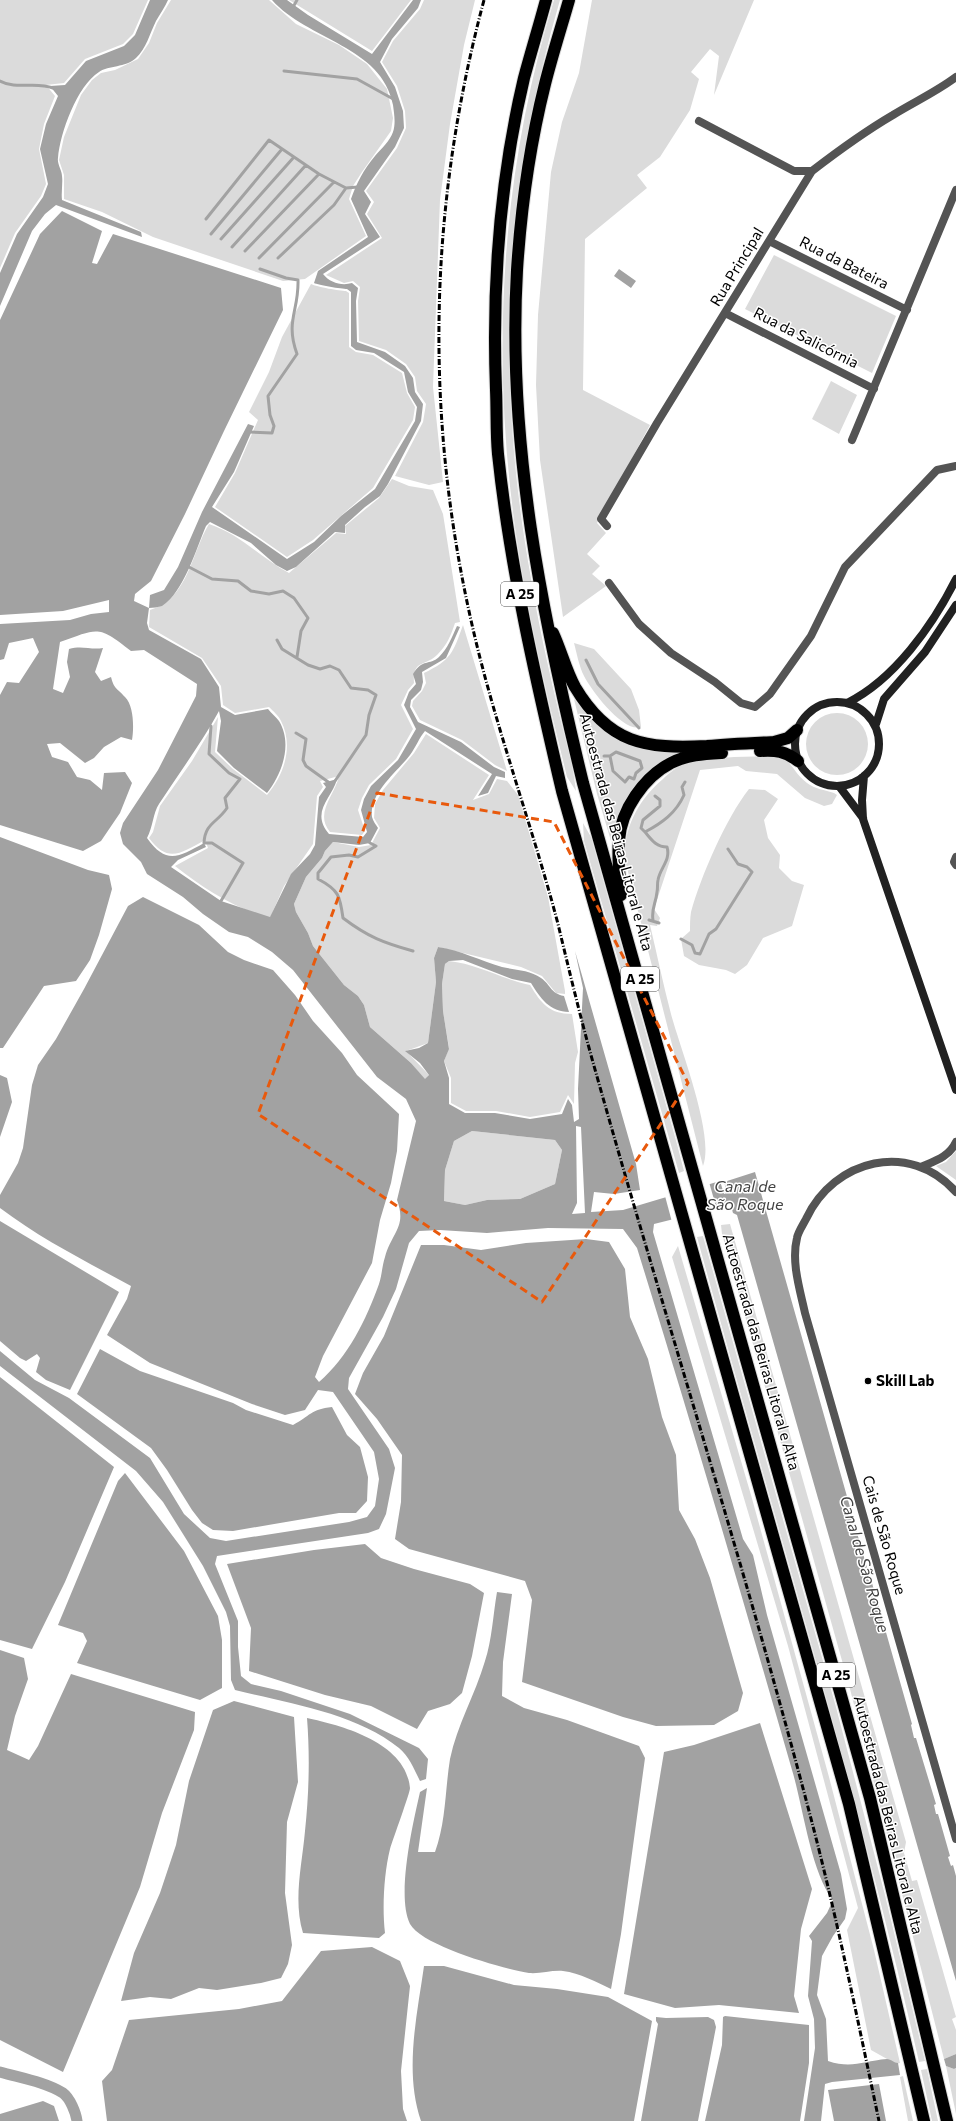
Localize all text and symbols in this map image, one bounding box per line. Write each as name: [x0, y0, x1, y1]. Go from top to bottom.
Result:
street label: Rua Principal: [706, 224, 767, 309]
street label: Rua da Bateira: [797, 232, 892, 292]
street label: Rua da Salicórnia: [751, 303, 862, 371]
road number: A 25: [501, 582, 539, 606]
street label: Autoestrada das Beiras Litoral e Alta: [577, 711, 657, 953]
road number: A 25: [621, 967, 659, 991]
water label: Canal de São Roque: [707, 1176, 784, 1213]
street label: Autoestrada das Beiras Litoral e Alta: [720, 1231, 804, 1472]
place label: Skill Lab: [876, 1371, 934, 1389]
marker: Skill Lab: [863, 1376, 873, 1386]
street label: Cais de São Roque: [859, 1473, 911, 1596]
water label: Canal de São Roque: [837, 1493, 894, 1635]
road number: A 25: [817, 1663, 855, 1687]
street label: Autoestrada das Beiras Litoral e Alta: [851, 1694, 927, 1936]

